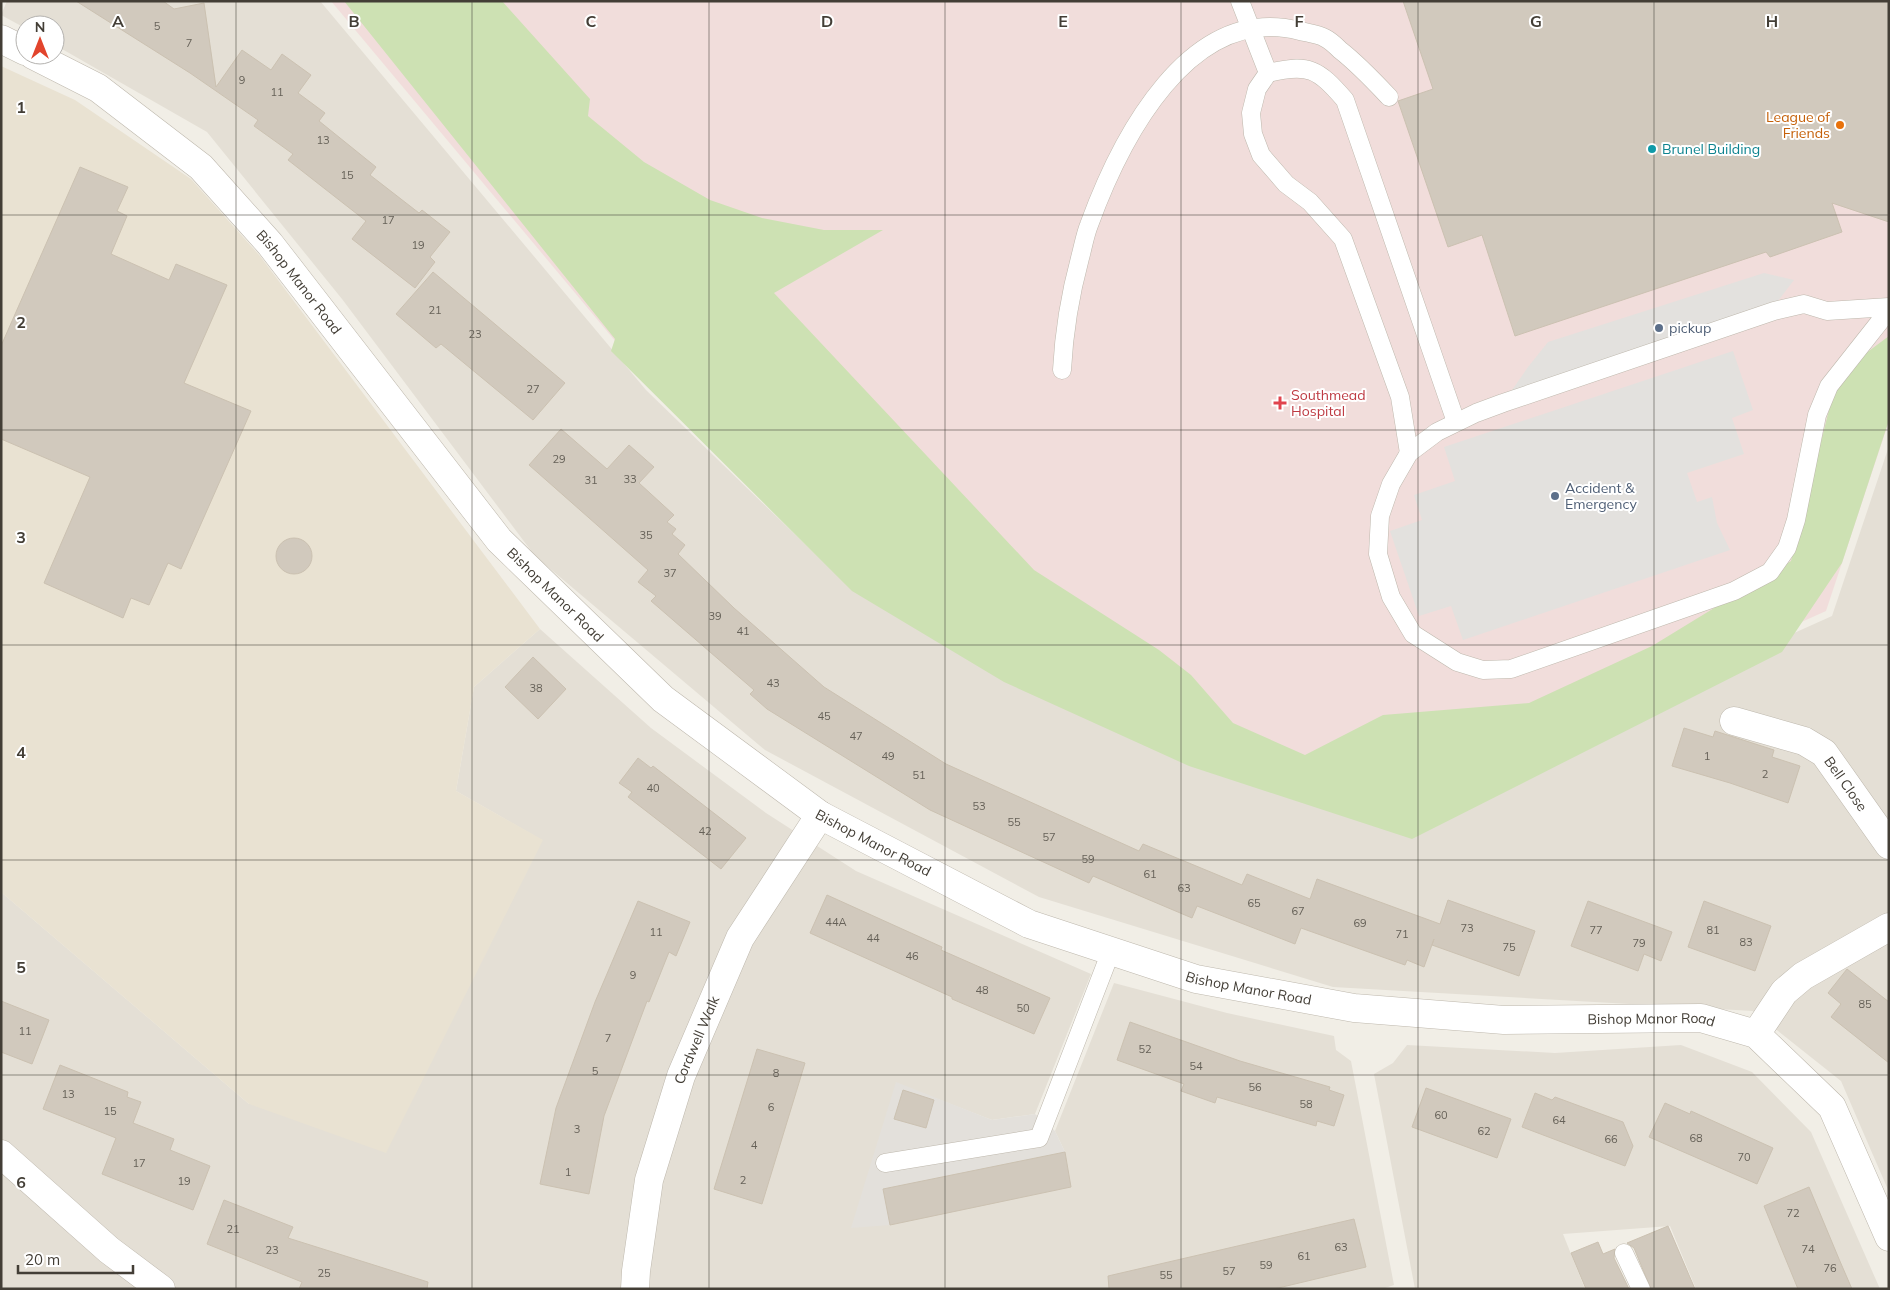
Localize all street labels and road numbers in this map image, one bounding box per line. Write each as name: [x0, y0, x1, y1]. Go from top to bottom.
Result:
street label: Bishop Manor Road: [253, 226, 346, 338]
street label: Bishop Manor Road: [503, 544, 608, 646]
street label: Bell Close: [1820, 753, 1871, 815]
street label: Bishop Manor Road: [812, 805, 934, 880]
street label: Bishop Manor Road: [1183, 967, 1313, 1009]
street label: Cordwell Walk: [670, 992, 724, 1086]
street label: Bishop Manor Road: [1587, 1009, 1717, 1031]

